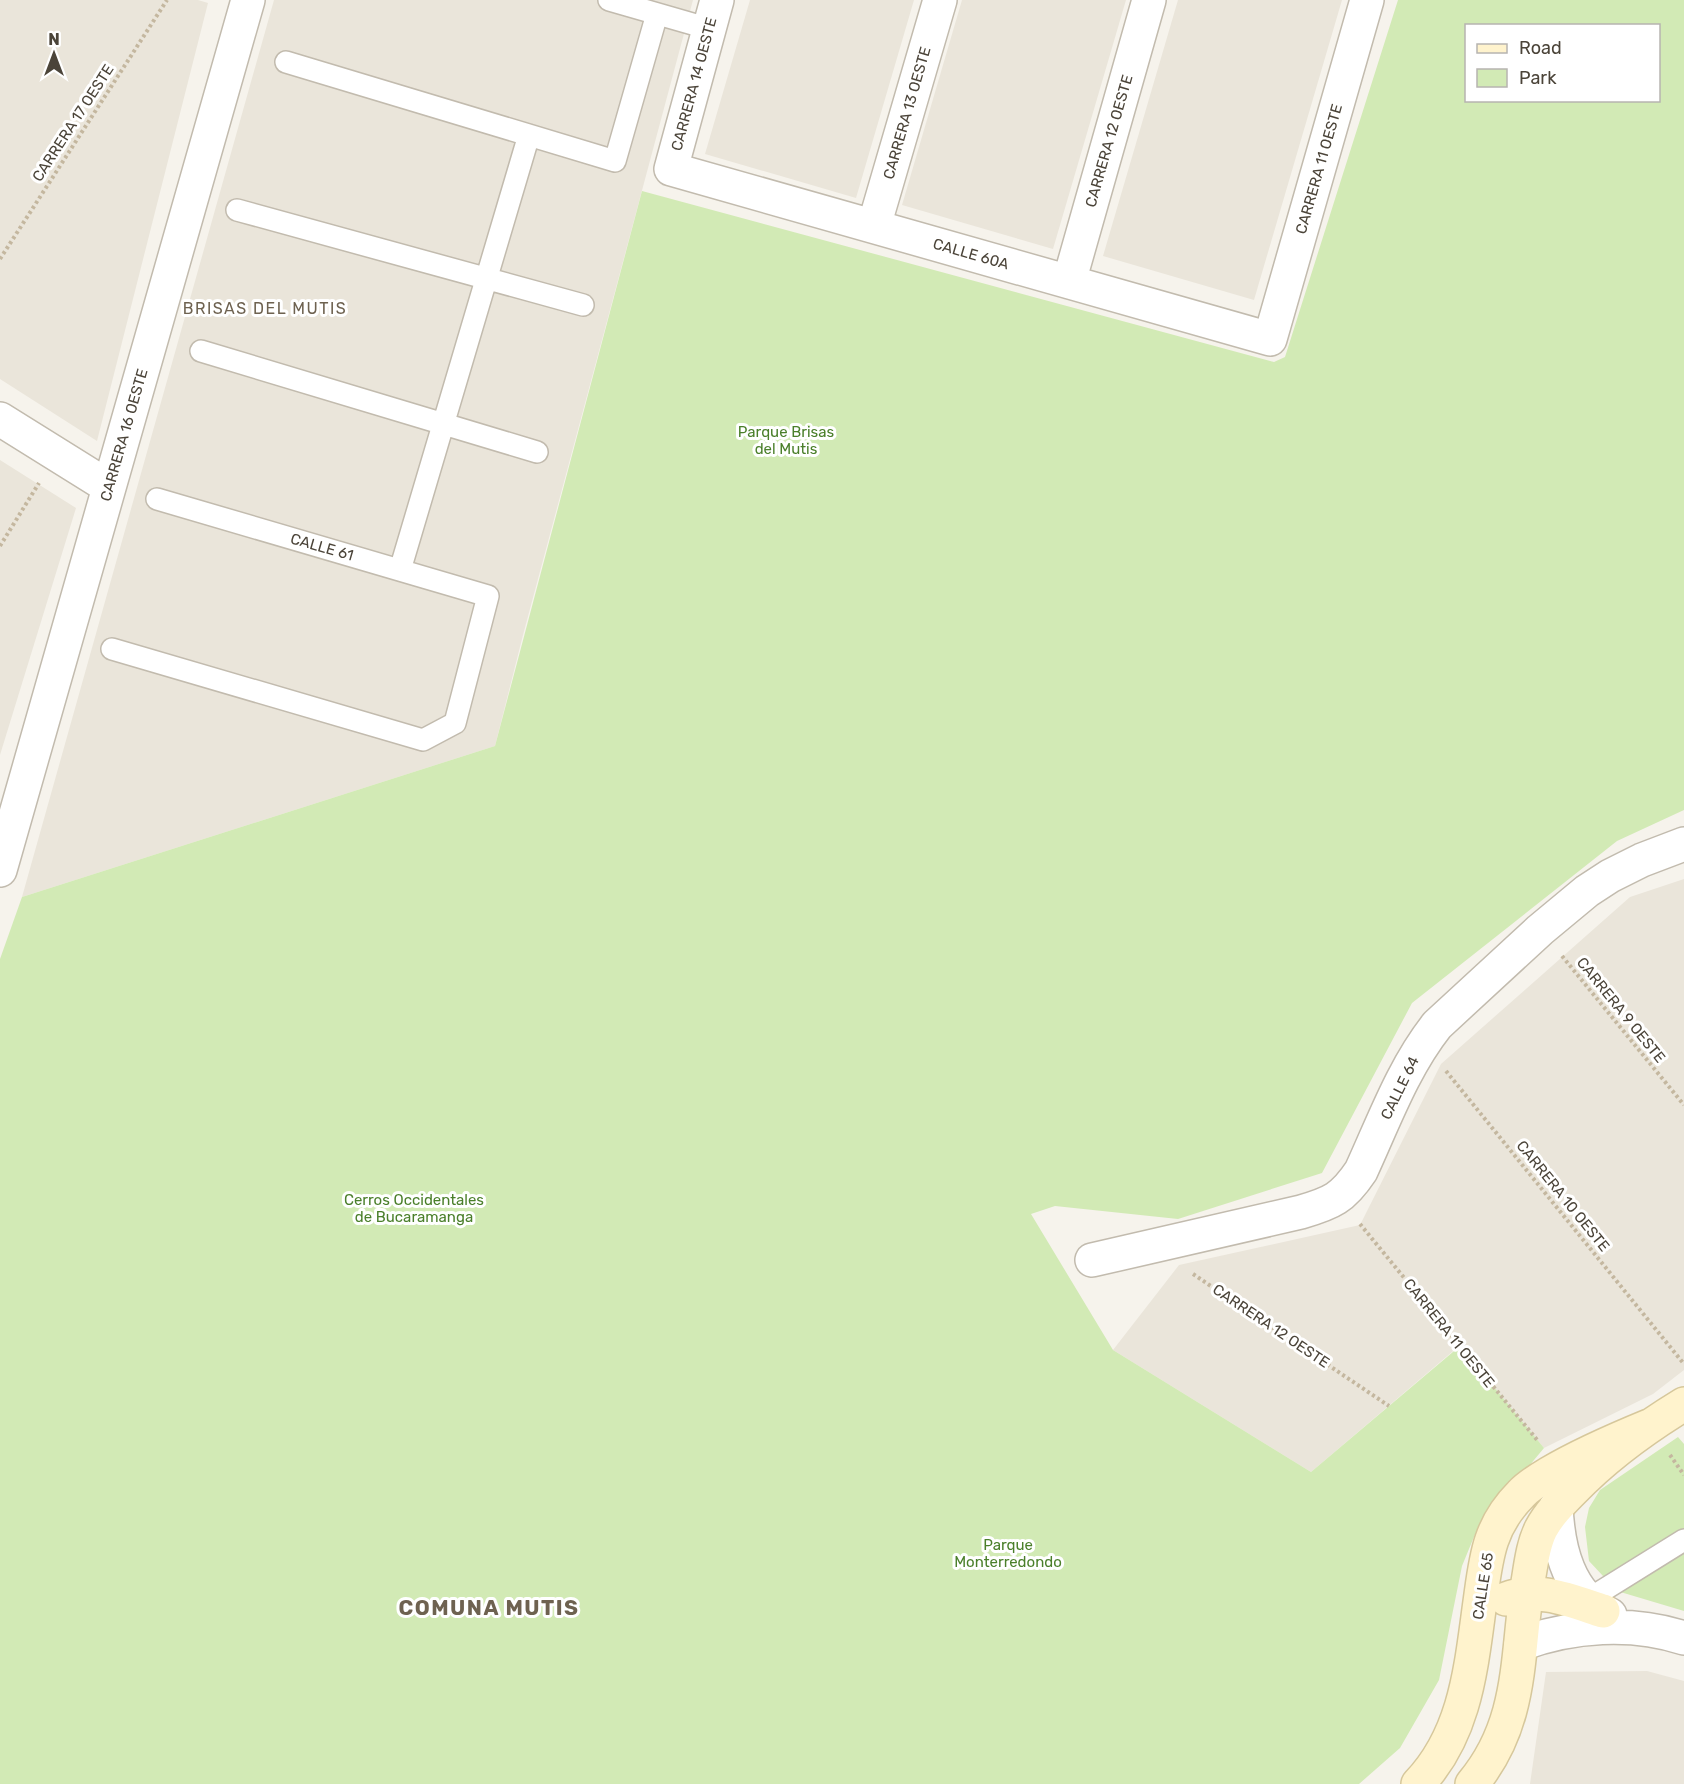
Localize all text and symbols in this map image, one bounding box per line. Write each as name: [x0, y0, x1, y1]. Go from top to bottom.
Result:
street label: CARRERA 14 OESTE: [668, 15, 720, 153]
north arrow: [24, 24, 84, 84]
legend: [1465, 24, 1660, 102]
text: N: [48, 30, 60, 49]
text: Road: [1519, 37, 1562, 59]
street label: CARRERA 13 OESTE: [879, 45, 935, 181]
street label: CARRERA 17 OESTE: [28, 61, 118, 185]
text: Park: [1519, 67, 1557, 89]
street label: CARRERA 12 OESTE: [1081, 73, 1137, 209]
street label: CARRERA 11 OESTE: [1292, 102, 1346, 236]
street label: CALLE 60A: [931, 235, 1011, 273]
district label: BRISAS DEL MUTIS: [183, 299, 347, 318]
street label: CARRERA 16 OESTE: [96, 367, 152, 503]
park label: Parque Brisas del Mutis: [738, 423, 834, 458]
street label: CALLE 61: [288, 529, 356, 565]
street label: CARRERA 9 OESTE: [1573, 954, 1669, 1066]
street label: CALLE 64: [1377, 1054, 1423, 1122]
street label: CARRERA 10 OESTE: [1513, 1137, 1613, 1255]
park label: Cerros Occidentales de Bucaramanga: [344, 1191, 484, 1226]
street label: CARRERA 11 OESTE: [1400, 1275, 1498, 1391]
street label: CARRERA 12 OESTE: [1209, 1280, 1333, 1372]
park label: Parque Monterredondo: [954, 1536, 1062, 1571]
street label: CALLE 65: [1469, 1551, 1497, 1621]
district label: COMUNA MUTIS: [399, 1595, 579, 1620]

